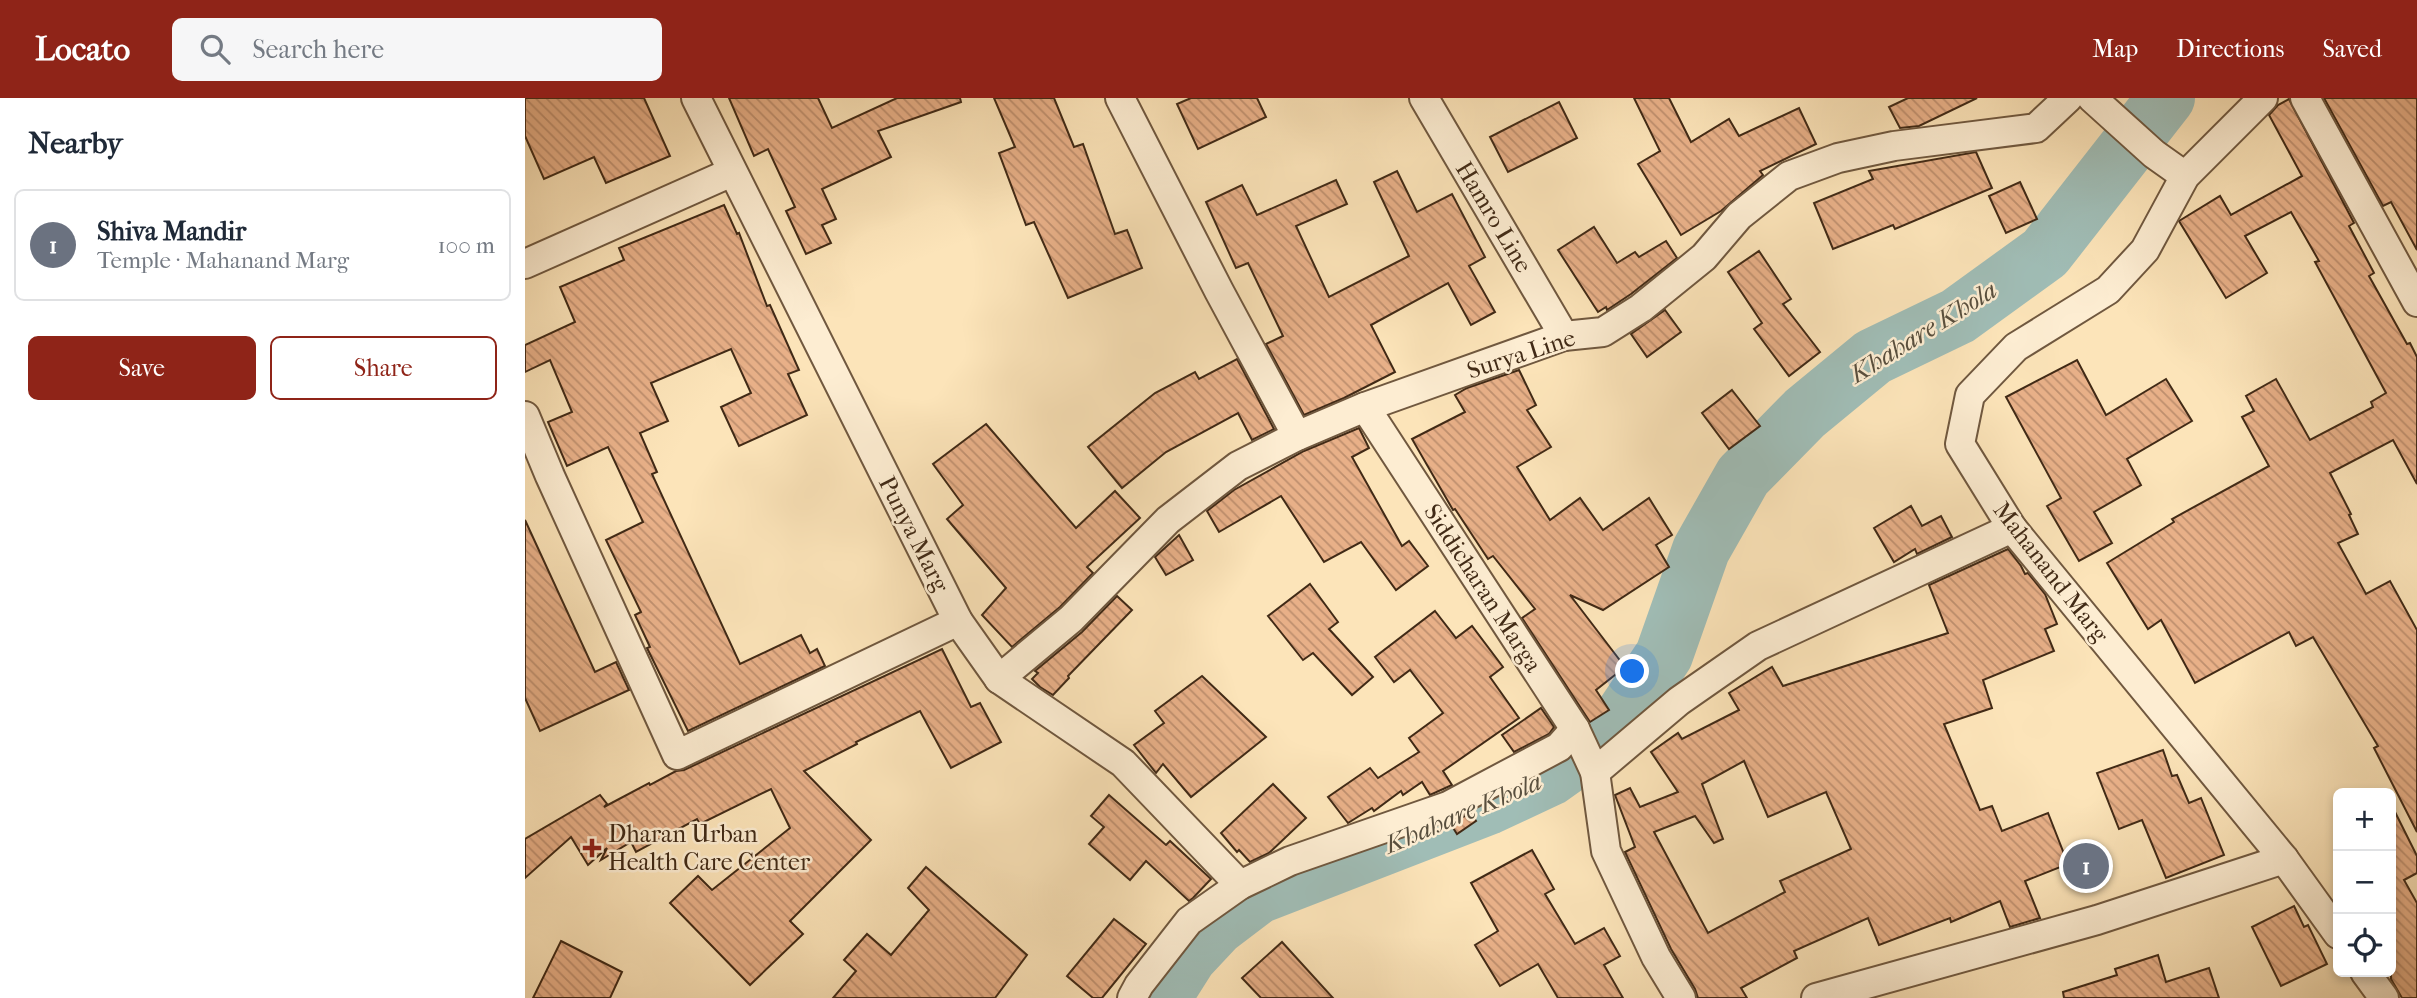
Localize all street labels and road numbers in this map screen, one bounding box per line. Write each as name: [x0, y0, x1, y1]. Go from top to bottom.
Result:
street label: Hamro Line: [1450, 156, 1538, 278]
street label: Surya Line: [1463, 323, 1579, 385]
street label: Punya Marg: [873, 472, 956, 598]
street label: Mahanand Marg: [1987, 496, 2115, 649]
street label: Siddicharan Marga: [1418, 499, 1548, 678]

